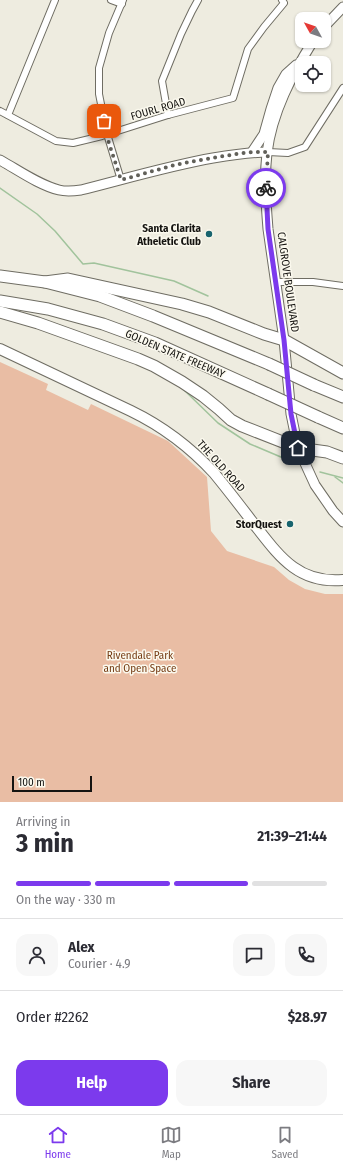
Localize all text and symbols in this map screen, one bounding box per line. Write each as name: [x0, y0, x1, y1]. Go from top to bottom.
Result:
north arrow: [295, 12, 331, 48]
map controls: [295, 12, 331, 92]
button: locate: [295, 56, 331, 92]
street label: FOURL ROAD: [129, 95, 187, 123]
pin: [87, 104, 121, 138]
icon: bag: [93, 110, 115, 132]
courier: [246, 168, 286, 208]
icon: bike: [255, 177, 277, 199]
place label: Santa Clarita Atheletic Club: [136, 222, 202, 248]
marker: Santa Clarita Atheletic Club: [204, 229, 214, 239]
street label: CALGROVE BOULEVARD: [275, 231, 301, 333]
street label: GOLDEN STATE FREEWAY: [123, 327, 227, 381]
pin: [281, 431, 315, 465]
street label: THE OLD ROAD: [194, 437, 248, 495]
icon: home: [287, 437, 309, 459]
place label: StorQuest: [236, 518, 282, 531]
marker: StorQuest: [285, 519, 295, 529]
park label: Rivendale Park and Open Space: [104, 649, 176, 675]
scale bar: [12, 774, 92, 793]
text: 100 m: [18, 776, 45, 789]
text: Arriving in: [16, 814, 70, 829]
text: 21:39–21:44: [257, 827, 327, 845]
text: 3 min: [16, 828, 74, 859]
text: On the way · 330 m: [16, 892, 115, 907]
button: person: [16, 934, 58, 976]
button: chat: [233, 934, 275, 976]
button: phone: [285, 934, 327, 976]
text: Alex: [68, 938, 95, 956]
text: Courier · 4.9: [68, 956, 131, 971]
text: Order #2262: [16, 1008, 89, 1026]
text: $28.97: [288, 1008, 327, 1026]
button: Help: [16, 1060, 168, 1106]
button: Share: [176, 1060, 327, 1106]
tab: Home: [45, 1124, 71, 1161]
tab: Map: [160, 1124, 182, 1161]
tab: Saved: [271, 1124, 298, 1161]

